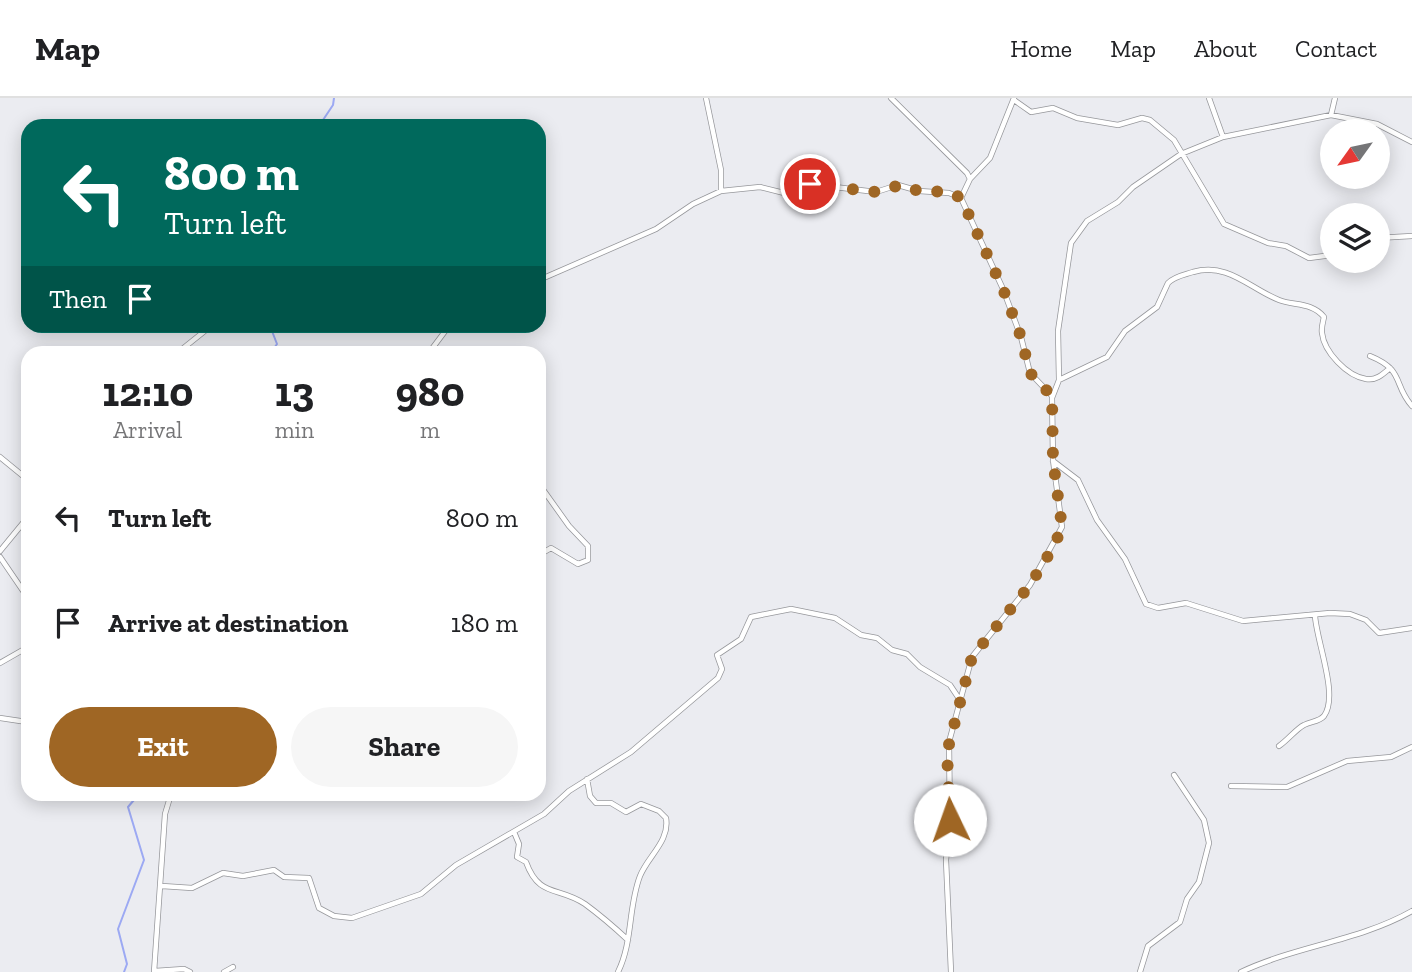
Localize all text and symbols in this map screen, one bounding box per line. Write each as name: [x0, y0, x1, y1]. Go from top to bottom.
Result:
text: Map: [35, 29, 100, 68]
text: Home: [1010, 34, 1072, 63]
text: Map: [1110, 34, 1156, 63]
text: About: [1194, 34, 1257, 63]
text: Contact: [1295, 34, 1377, 63]
north arrow: [1320, 119, 1390, 189]
map controls: [1320, 119, 1390, 273]
text: 800 m: [164, 144, 299, 203]
icon: left: [49, 147, 140, 238]
pin: [780, 154, 840, 214]
icon: arrive: [791, 165, 829, 203]
button: layers: [1320, 203, 1390, 273]
text: Turn left: [164, 204, 286, 242]
icon: arrive: [121, 280, 159, 318]
text: Then: [49, 283, 107, 315]
text: 12:10: [102, 366, 193, 417]
text: 13: [275, 366, 314, 417]
text: 980: [395, 366, 465, 417]
text: Arrival: [113, 416, 182, 444]
text: min: [275, 416, 314, 444]
text: m: [420, 416, 440, 444]
icon: left: [49, 499, 87, 537]
text: Turn left: [108, 502, 211, 534]
text: 800 m: [446, 502, 518, 534]
icon: arrive: [49, 604, 87, 642]
text: Arrive at destination: [108, 607, 348, 639]
text: 180 m: [451, 607, 518, 639]
button: Exit: [49, 707, 277, 787]
button: Share: [291, 707, 518, 787]
position arrow: [913, 783, 987, 857]

